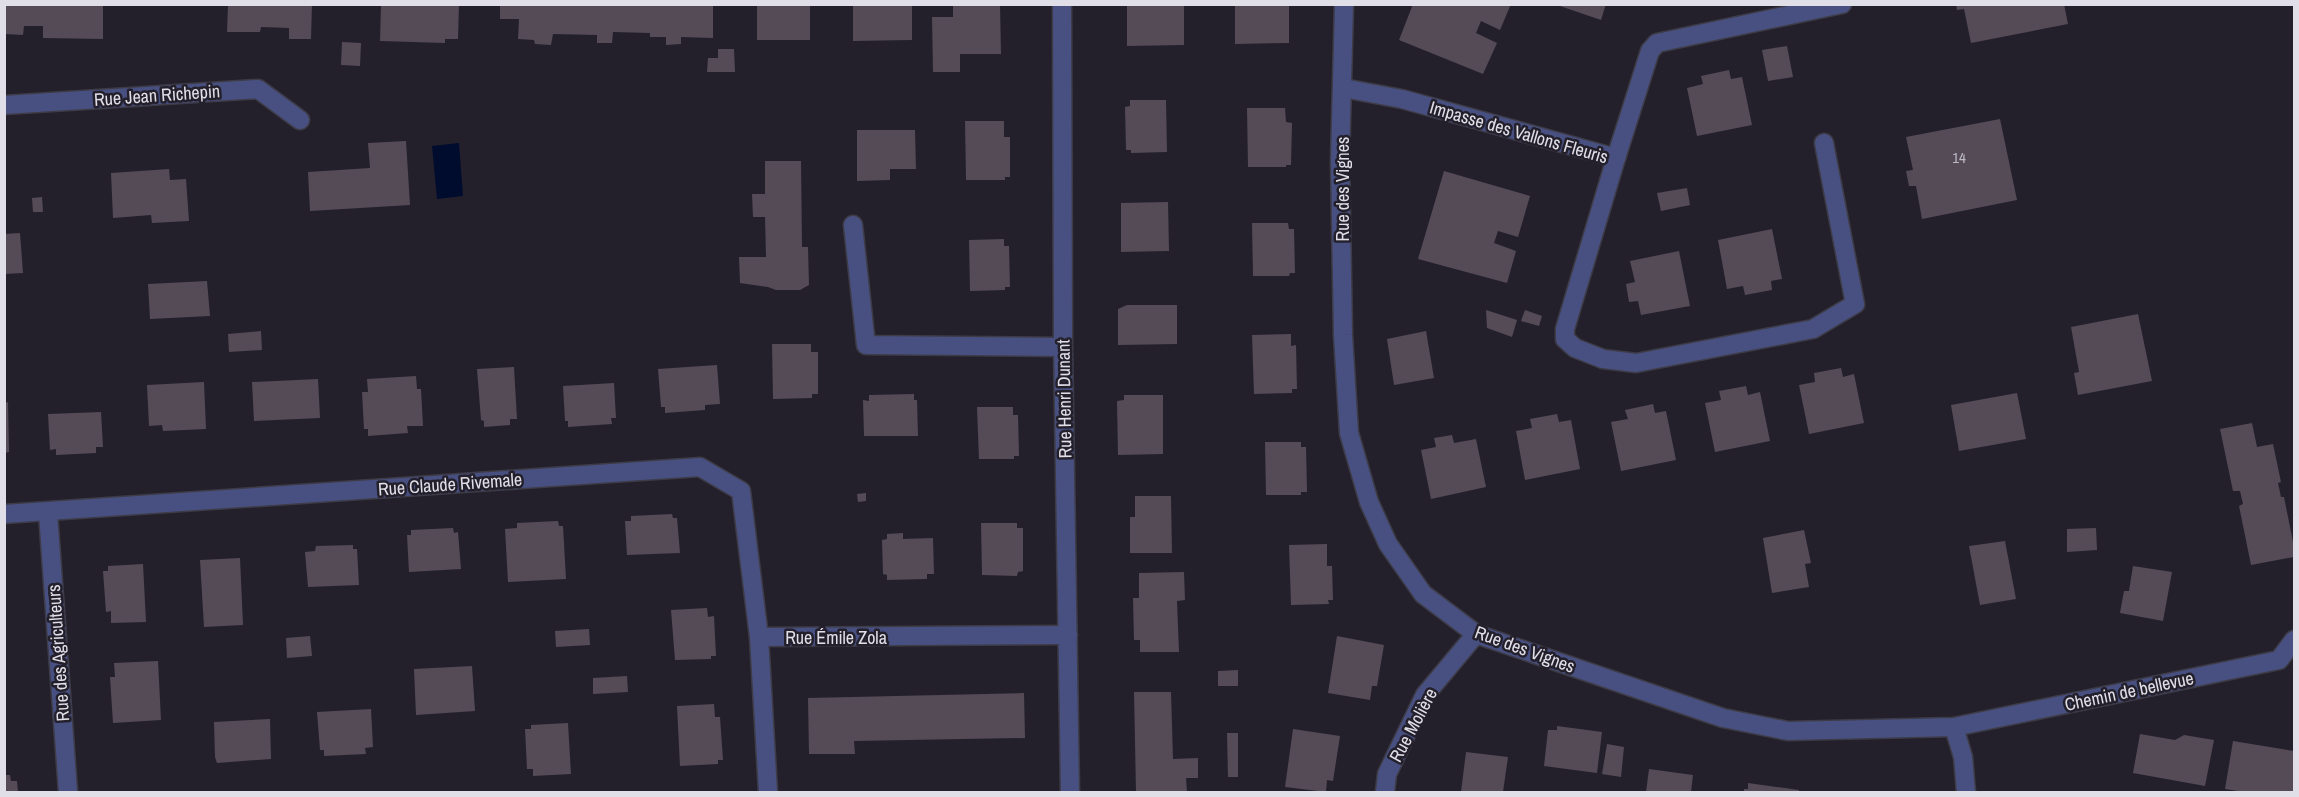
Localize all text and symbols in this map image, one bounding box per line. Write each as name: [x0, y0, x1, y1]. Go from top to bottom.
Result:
street label: Rue Jean Richepin: [93, 78, 221, 112]
street label: Impasse des Vallons Fleuris: [1427, 95, 1611, 169]
street label: Rue des Vignes: [1330, 137, 1355, 241]
house number: 14: [1952, 147, 1966, 168]
street label: Rue Henri Dunant: [1050, 339, 1078, 459]
street label: Rue Claude Rivemale: [377, 466, 523, 502]
street label: Rue des Agriculteurs: [41, 584, 75, 722]
street label: Rue des Vignes: [1471, 619, 1579, 679]
street label: Rue Émile Zola: [785, 625, 887, 650]
street label: Chemin de bellevue: [2062, 665, 2196, 717]
street label: Rue Molière: [1383, 684, 1443, 766]

